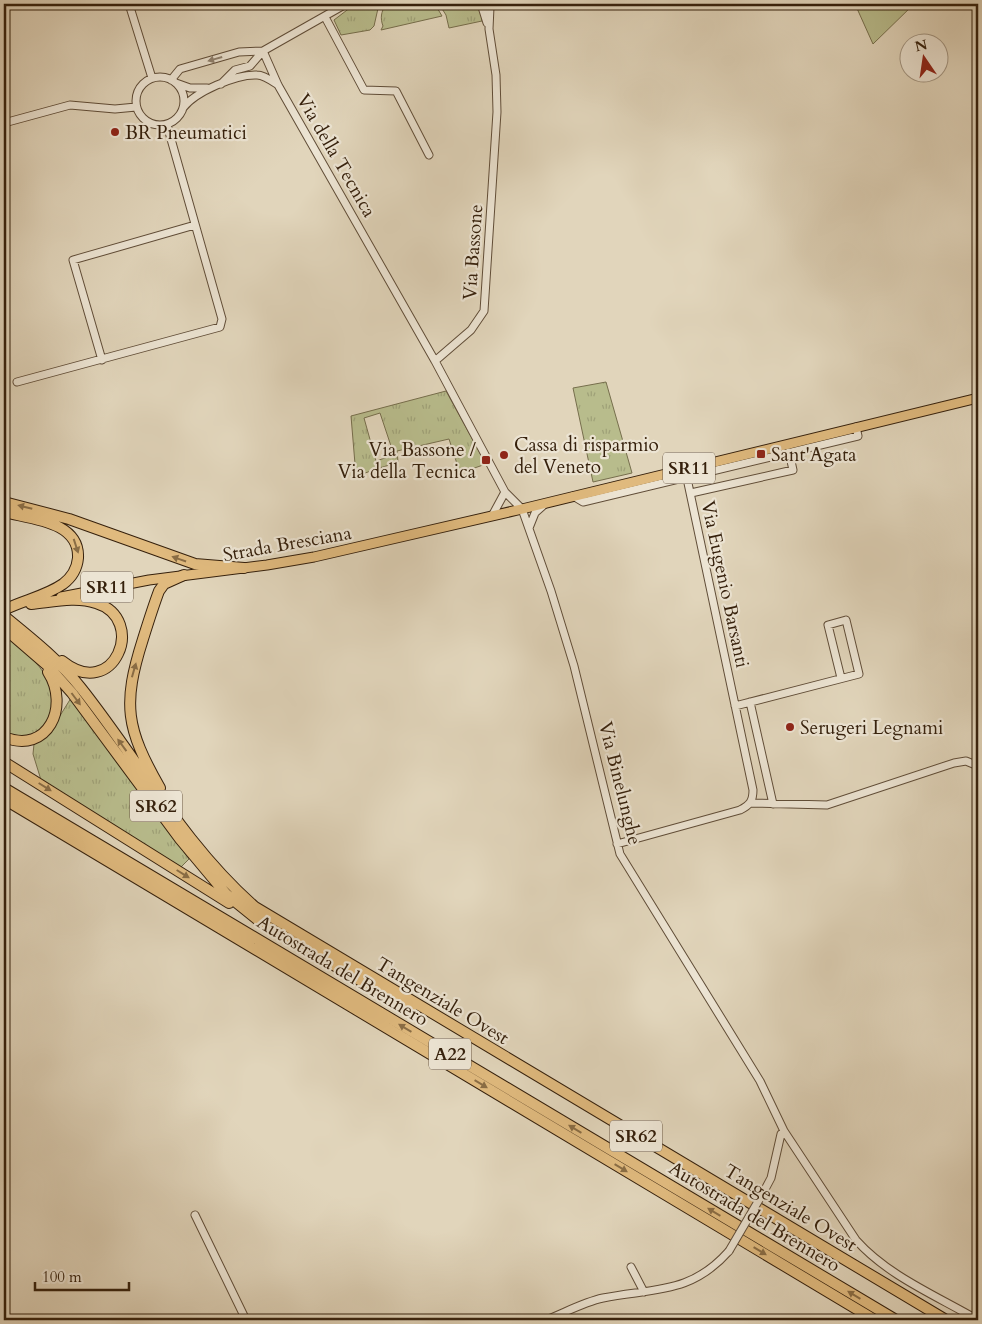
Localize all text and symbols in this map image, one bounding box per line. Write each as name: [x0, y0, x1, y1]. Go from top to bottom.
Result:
north arrow: [900, 32, 950, 82]
text: N: [913, 35, 929, 56]
one-way arrow: [208, 55, 223, 63]
street label: Via della Tecnica: [290, 89, 382, 222]
place label: BR Pneumatici: [125, 120, 247, 146]
marker: BR Pneumatici: [109, 126, 121, 138]
street label: Via Bassone: [457, 203, 489, 301]
place label: Cassa di risparmio del Veneto: [514, 432, 659, 480]
place label: Via Bassone / Via della Tecnica: [337, 437, 477, 485]
place label: Sant'Agata: [771, 442, 856, 468]
marker: Sant'Agata: [755, 448, 767, 460]
marker: Cassa di risparmio del Veneto: [498, 449, 510, 461]
road number: SR11: [663, 452, 715, 483]
marker: Via Bassone / Via della Tecnica: [480, 454, 492, 466]
street label: Via Eugenio Barsanti: [695, 498, 755, 670]
one-way arrow: [18, 503, 33, 511]
street label: Strada Bresciana: [221, 520, 354, 568]
one-way arrow: [72, 538, 80, 553]
one-way arrow: [171, 555, 186, 563]
road number: SR11: [81, 572, 133, 602]
one-way arrow: [130, 662, 138, 677]
one-way arrow: [71, 692, 81, 706]
place label: Serugeri Legnami: [800, 715, 943, 741]
street label: Via Binelunghe: [592, 719, 648, 848]
marker: Serugeri Legnami: [784, 721, 796, 733]
one-way arrow: [117, 738, 127, 752]
one-way arrow: [38, 783, 52, 792]
road number: SR62: [130, 790, 182, 821]
one-way arrow: [176, 869, 189, 878]
street label: Autostrada del Brennero: [252, 909, 433, 1032]
street label: Tangenziale Ovest: [371, 951, 514, 1051]
one-way arrow: [398, 1023, 411, 1032]
road number: A22: [429, 1038, 471, 1070]
one-way arrow: [475, 1079, 488, 1088]
road number: SR62: [610, 1120, 662, 1152]
one-way arrow: [568, 1124, 581, 1133]
street label: Autostrada del Brennero: [664, 1155, 845, 1278]
street label: Tangenziale Ovest: [719, 1158, 862, 1258]
one-way arrow: [614, 1163, 627, 1172]
one-way arrow: [708, 1208, 721, 1217]
one-way arrow: [754, 1247, 767, 1256]
scale bar: [35, 1259, 129, 1291]
text: 100 m: [42, 1267, 82, 1287]
one-way arrow: [847, 1291, 860, 1300]

